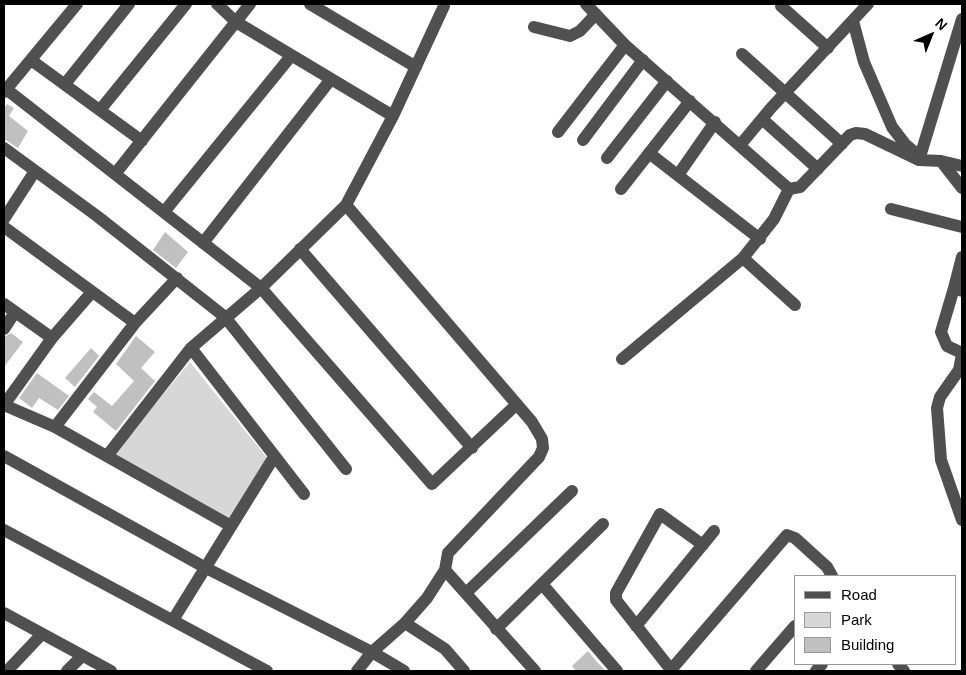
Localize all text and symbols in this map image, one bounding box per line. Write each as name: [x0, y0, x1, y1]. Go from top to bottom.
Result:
north arrow: [906, 10, 956, 60]
text: N: [932, 15, 951, 33]
legend: [794, 575, 956, 665]
text: Road: [841, 586, 877, 603]
text: Park: [841, 611, 872, 628]
text: Building: [841, 636, 894, 653]

